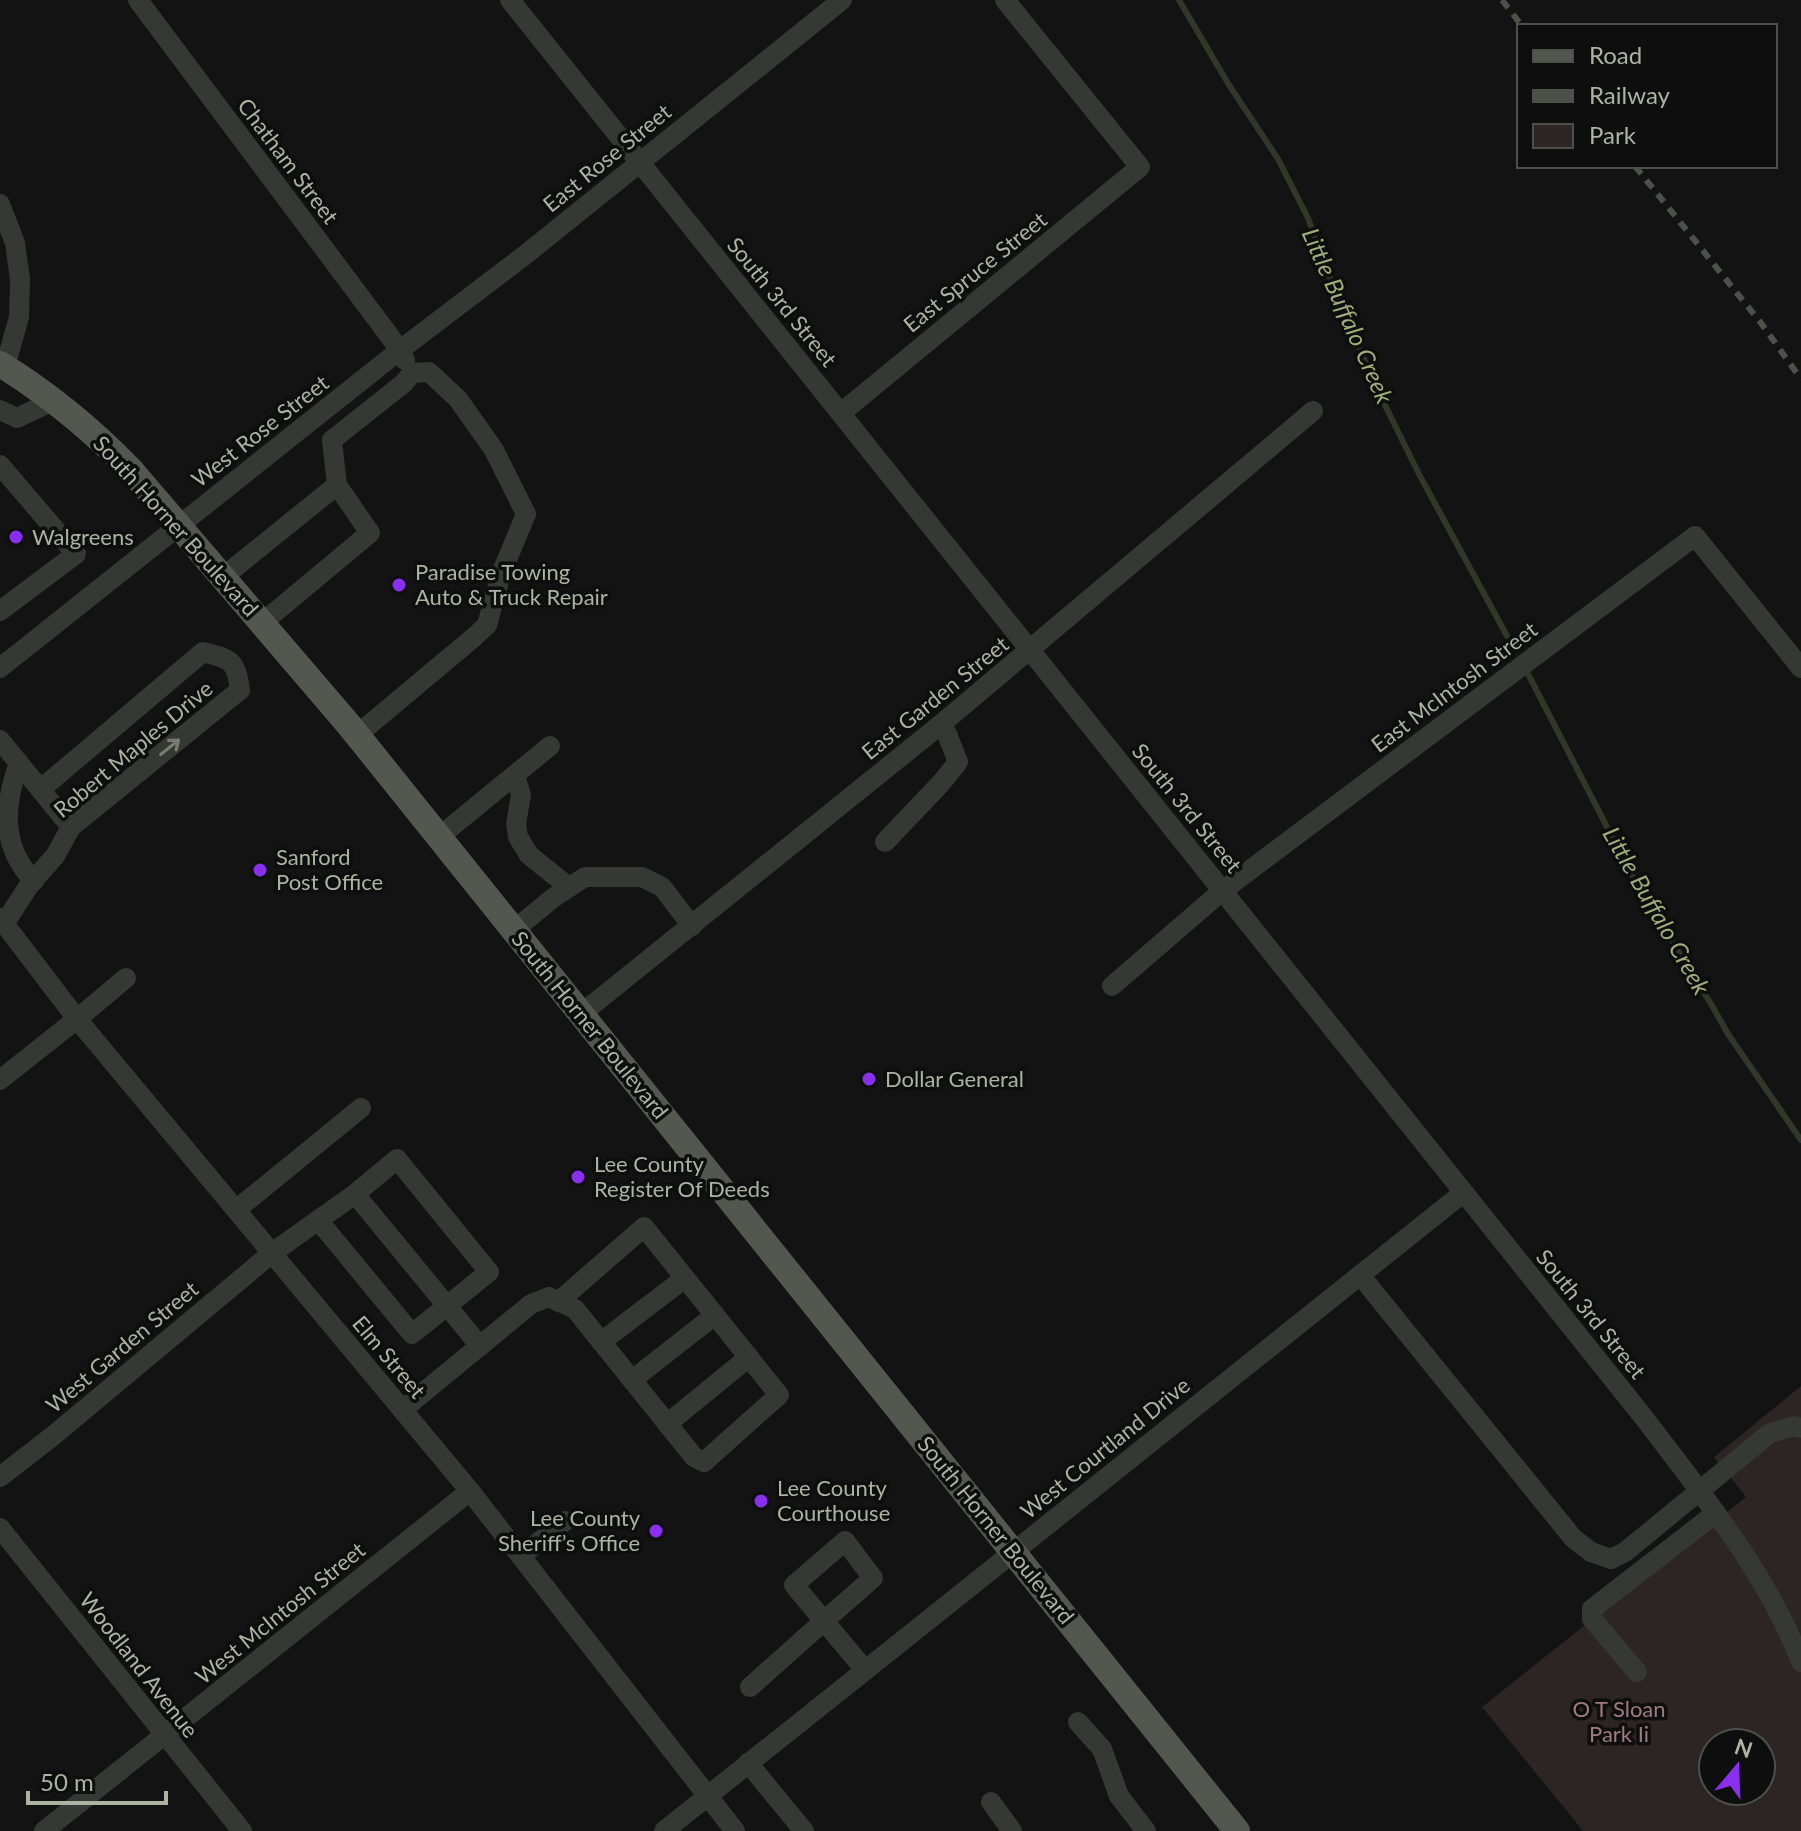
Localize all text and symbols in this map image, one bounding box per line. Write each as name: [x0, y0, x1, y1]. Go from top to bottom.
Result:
legend: [1517, 24, 1777, 168]
text: Road: [1589, 40, 1642, 69]
text: Railway: [1589, 80, 1671, 109]
street label: Chatham Street: [232, 92, 345, 229]
street label: East Rose Street: [537, 98, 676, 217]
text: Park: [1589, 120, 1637, 149]
street label: East Spruce Street: [898, 206, 1052, 338]
water label: Little Buffalo Creek: [1297, 223, 1400, 408]
street label: South 3rd Street: [722, 232, 843, 372]
street label: West Rose Street: [186, 369, 334, 492]
street label: South Horner Boulevard: [88, 430, 265, 622]
place label: Walgreens: [32, 523, 134, 550]
marker: Walgreens: [7, 528, 25, 546]
place label: Paradise Towing Auto & Truck Repair: [415, 558, 608, 610]
marker: Paradise Towing Auto & Truck Repair: [390, 576, 408, 594]
street label: East McIntosh Street: [1365, 615, 1542, 758]
street label: East Garden Street: [856, 630, 1014, 765]
street label: Robert Maples Drive: [48, 674, 217, 823]
one-way arrow: [159, 738, 180, 755]
street label: South 3rd Street: [1127, 738, 1248, 878]
water label: Little Buffalo Creek: [1598, 821, 1717, 1000]
place label: Sanford Post Office: [276, 843, 383, 895]
marker: Sanford Post Office: [251, 861, 269, 879]
street label: South Horner Boulevard: [506, 925, 674, 1124]
place label: Dollar General: [885, 1065, 1024, 1092]
marker: Dollar General: [860, 1070, 878, 1088]
place label: Lee County Register Of Deeds: [594, 1150, 770, 1202]
marker: Lee County Register Of Deeds: [569, 1168, 587, 1186]
street label: South 3rd Street: [1531, 1244, 1652, 1384]
street label: West Garden Street: [40, 1275, 203, 1418]
street label: Elm Street: [347, 1310, 432, 1404]
street label: West Courtland Drive: [1015, 1371, 1195, 1524]
street label: South Horner Boulevard: [912, 1430, 1080, 1629]
place label: Lee County Courthouse: [777, 1474, 890, 1526]
marker: Lee County Courthouse: [752, 1492, 770, 1510]
place label: Lee County Sheriff’s Office: [498, 1504, 641, 1556]
marker: Lee County Sheriff’s Office: [647, 1522, 665, 1540]
street label: West McIntosh Street: [189, 1536, 370, 1689]
street label: Woodland Avenue: [74, 1587, 205, 1743]
park label: O T Sloan Park Ii: [1572, 1695, 1666, 1747]
north arrow: [1697, 1727, 1777, 1807]
text: N: [1731, 1732, 1756, 1763]
scale bar: [28, 1755, 166, 1805]
text: 50 m: [40, 1767, 94, 1796]

